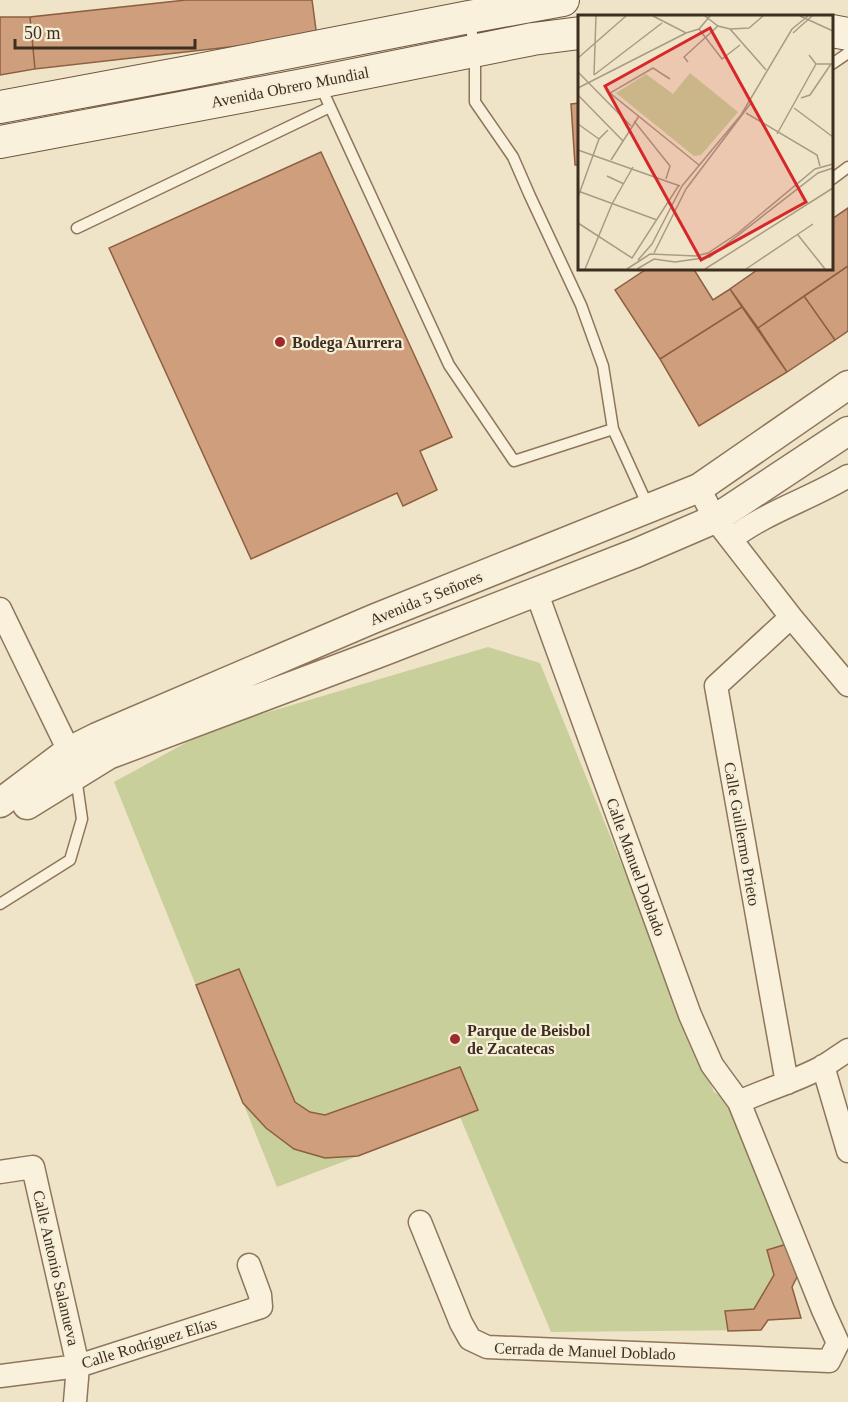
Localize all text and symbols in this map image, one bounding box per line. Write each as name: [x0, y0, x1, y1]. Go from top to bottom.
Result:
scale bar: [15, 12, 195, 50]
inset map: [578, 15, 833, 270]
text: 50 m: [24, 23, 61, 43]
street label: Avenida Obrero Mundial: [210, 63, 371, 111]
place label: Bodega Aurrera: [292, 334, 402, 352]
marker: Bodega Aurrera: [273, 335, 287, 349]
street label: Avenida 5 Señores: [367, 568, 485, 628]
street label: Calle Guillermo Prieto: [721, 761, 763, 907]
street label: Calle Manuel Doblado: [603, 796, 669, 938]
place label: Parque de Beisbol de Zacatecas: [467, 1022, 591, 1057]
marker: Parque de Beisbol de Zacatecas: [448, 1032, 462, 1046]
street label: Calle Antonio Salanueva: [30, 1189, 82, 1347]
street label: Calle Rodríguez Elías: [79, 1314, 219, 1373]
street label: Cerrada de Manuel Doblado: [494, 1339, 676, 1363]

